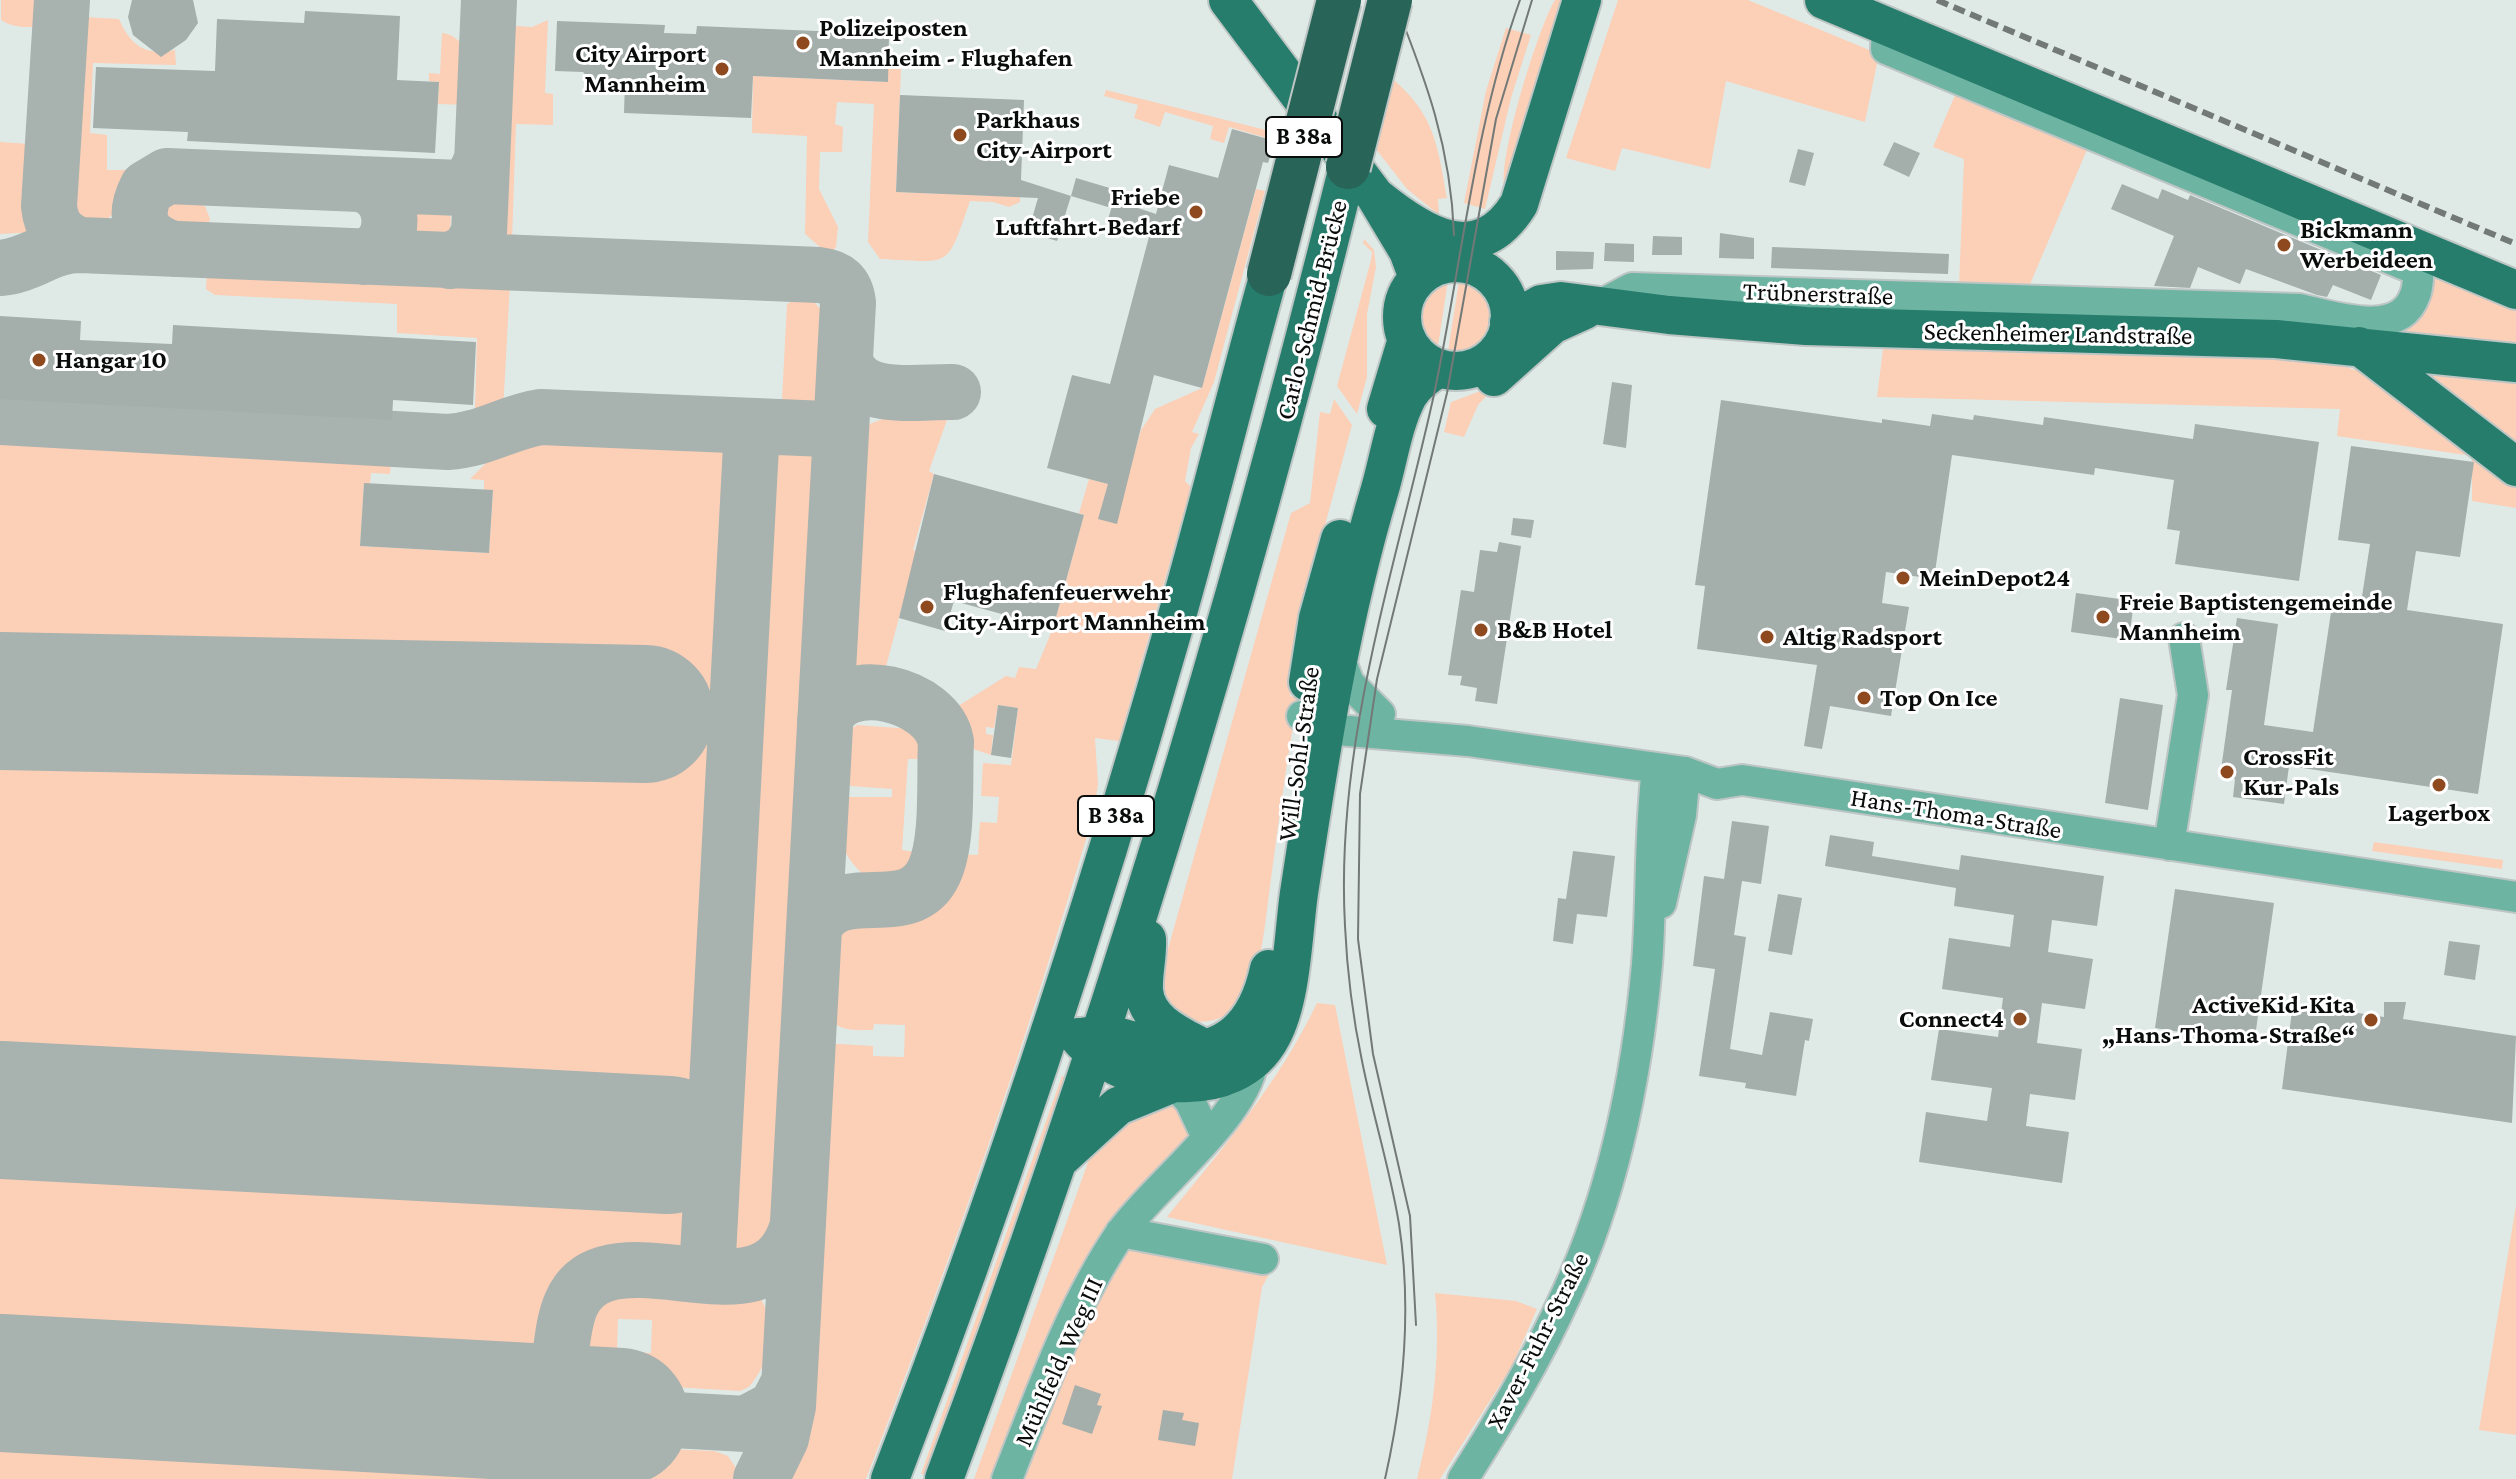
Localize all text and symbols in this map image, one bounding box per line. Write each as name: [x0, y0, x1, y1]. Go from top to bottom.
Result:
place label: Polizeiposten Mannheim - Flughafen: [819, 12, 1073, 74]
marker: Polizeiposten Mannheim - Flughafen: [794, 34, 812, 52]
place label: City Airport Mannheim: [575, 38, 706, 100]
marker: City Airport Mannheim: [713, 60, 731, 78]
place label: Parkhaus City-Airport: [976, 104, 1112, 166]
road number: B 38a: [1266, 117, 1342, 157]
marker: Parkhaus City-Airport: [951, 126, 969, 144]
place label: Friebe Luftfahrt-Bedarf: [995, 181, 1180, 242]
street label: Carlo-Schmid-Brücke: [1270, 197, 1354, 423]
marker: Friebe Luftfahrt-Bedarf: [1187, 203, 1205, 221]
place label: Bickmann Werbeideen: [2300, 214, 2433, 276]
marker: Bickmann Werbeideen: [2275, 236, 2293, 254]
street label: Trübnerstraße: [1742, 276, 1894, 312]
street label: Seckenheimer Landstraße: [1923, 316, 2193, 352]
place label: Hangar 10: [55, 344, 167, 376]
marker: Hangar 10: [30, 351, 48, 369]
place label: MeinDepot24: [1919, 562, 2070, 594]
marker: MeinDepot24: [1894, 569, 1912, 587]
place label: Flughafenfeuerwehr City-Airport Mannheim: [943, 576, 1205, 638]
place label: Freie Baptistengemeinde Mannheim: [2119, 586, 2393, 648]
marker: Flughafenfeuerwehr City-Airport Mannheim: [918, 598, 936, 616]
marker: Freie Baptistengemeinde Mannheim: [2094, 608, 2112, 626]
place label: B&B Hotel: [1497, 614, 1612, 646]
marker: B&B Hotel: [1472, 621, 1490, 639]
place label: Altig Radsport: [1783, 621, 1942, 653]
marker: Altig Radsport: [1758, 628, 1776, 646]
street label: Will-Sohl-Straße: [1271, 665, 1327, 843]
place label: Top On Ice: [1880, 682, 1998, 714]
marker: Top On Ice: [1855, 689, 1873, 707]
place label: CrossFit Kur-Pals: [2243, 741, 2339, 802]
marker: CrossFit Kur-Pals: [2218, 763, 2236, 781]
marker: Lagerbox: [2430, 776, 2448, 794]
street label: Hans-Thoma-Straße: [1848, 782, 2064, 846]
road number: B 38a: [1078, 796, 1154, 836]
place label: Lagerbox: [2388, 797, 2490, 829]
place label: ActiveKid-Kita „Hans-Thoma-Straße“: [2102, 989, 2355, 1050]
place label: Connect4: [1899, 1003, 2004, 1035]
marker: Connect4: [2011, 1010, 2029, 1028]
marker: ActiveKid-Kita „Hans-Thoma-Straße“: [2362, 1011, 2380, 1029]
street label: Xaver-Fuhr-Straße: [1480, 1247, 1596, 1435]
street label: Mühlfeld, Weg III: [1008, 1273, 1110, 1451]

